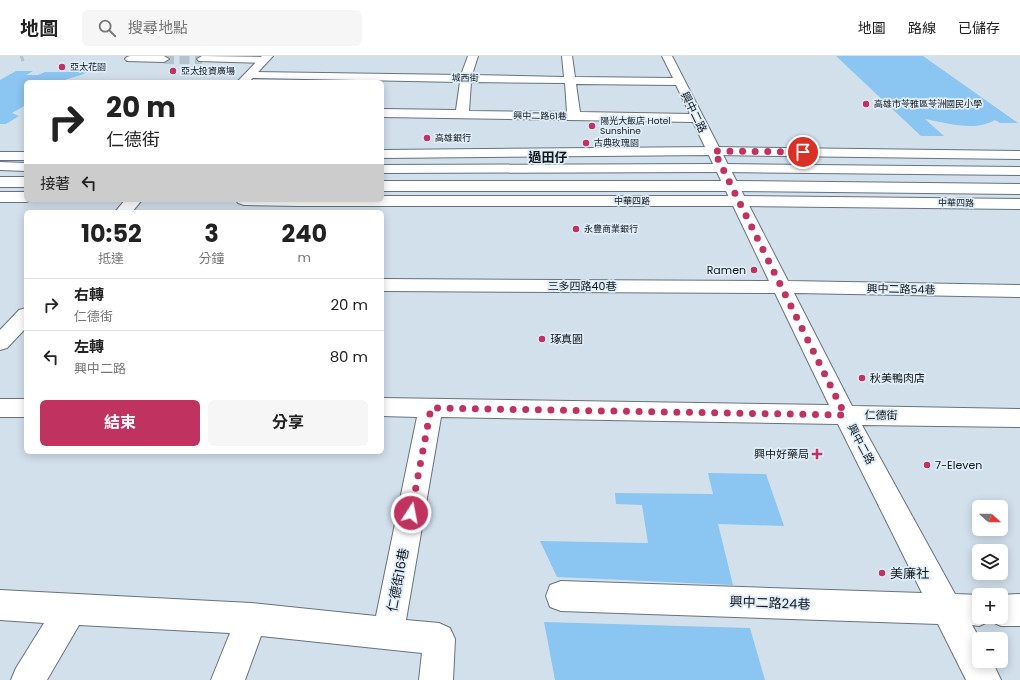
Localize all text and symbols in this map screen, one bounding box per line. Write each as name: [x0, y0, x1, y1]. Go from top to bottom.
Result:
search box: [82, 10, 362, 46]
text: 地圖: [20, 15, 58, 42]
icon: search: [96, 17, 118, 39]
text: 搜尋地點: [128, 17, 188, 38]
text: 地圖: [858, 18, 886, 38]
text: 路線: [908, 18, 936, 38]
text: 已儲存: [958, 18, 1000, 38]
place label: 亞太花園: [70, 61, 106, 73]
marker: 亞太花園: [57, 62, 67, 72]
place label: 亞太投資廣場: [181, 65, 235, 77]
marker: 亞太投資廣場: [168, 66, 178, 76]
street label: 城西街: [451, 72, 479, 84]
text: 20 m: [106, 88, 176, 127]
street label: 興中二路: [677, 89, 711, 135]
icon: right: [40, 96, 92, 148]
place label: 高雄市苓雅區苓洲國民小學: [874, 98, 982, 110]
marker: 高雄市苓雅區苓洲國民小學: [861, 99, 871, 109]
street label: 興中二路61巷: [513, 110, 567, 122]
place label: 陽光大飯店 Hotel Sunshine: [600, 115, 670, 137]
marker: 陽光大飯店 Hotel Sunshine: [587, 121, 597, 131]
text: 仁德街: [106, 127, 160, 152]
place label: 高雄銀行: [435, 132, 471, 144]
marker: 高雄銀行: [422, 133, 432, 143]
pin: [786, 135, 820, 169]
place label: 古典玫瑰園: [594, 137, 639, 149]
marker: 古典玫瑰園: [581, 138, 591, 148]
icon: arrive: [792, 141, 814, 163]
district label: 過田仔: [528, 148, 568, 167]
icon: left: [78, 172, 100, 194]
text: 接著: [40, 173, 70, 194]
street label: 中華四路: [614, 195, 650, 207]
street label: 中華四路: [938, 197, 974, 209]
text: 10:52: [81, 217, 142, 250]
text: 3: [204, 217, 219, 250]
text: 240: [281, 217, 327, 250]
place label: 永豐商業銀行: [584, 223, 638, 235]
marker: 永豐商業銀行: [571, 224, 581, 234]
text: m: [298, 248, 311, 267]
text: 抵達: [98, 249, 124, 268]
text: 分鐘: [199, 249, 225, 268]
place label: Ramen: [707, 262, 746, 278]
marker: Ramen: [749, 265, 759, 275]
street label: 三多四路40巷: [548, 278, 616, 294]
street label: 興中二路54巷: [866, 280, 936, 298]
text: 右轉: [74, 284, 104, 305]
icon: right: [40, 294, 62, 316]
text: 20 m: [330, 294, 368, 315]
text: 仁德街: [74, 307, 113, 326]
place label: 琢真園: [550, 331, 583, 347]
marker: 琢真園: [537, 334, 547, 344]
text: 左轉: [74, 336, 104, 357]
icon: left: [40, 346, 62, 368]
text: 80 m: [330, 346, 368, 367]
text: 興中二路: [74, 359, 126, 378]
place label: 秋美鴨肉店: [870, 370, 925, 386]
marker: 秋美鴨肉店: [857, 373, 867, 383]
button: 結束: [40, 400, 200, 446]
button: 分享: [208, 400, 368, 446]
street label: 仁德街: [864, 407, 898, 423]
street label: 興中二路: [844, 421, 878, 467]
place label: 興中好藥局: [754, 446, 809, 462]
marker: 興中好藥局: [812, 449, 822, 459]
place label: 7-Eleven: [935, 457, 982, 473]
marker: 7-Eleven: [922, 460, 932, 470]
position arrow: [390, 492, 432, 534]
north arrow: [972, 500, 1008, 536]
map controls: [972, 500, 1008, 668]
button: layers: [972, 544, 1008, 580]
street label: 仁德街16巷: [383, 547, 413, 613]
place label: 美廉社: [890, 564, 929, 583]
marker: 美廉社: [877, 568, 887, 578]
button: +: [972, 588, 1008, 624]
street label: 興中二路24巷: [729, 592, 811, 614]
button: −: [972, 632, 1008, 668]

